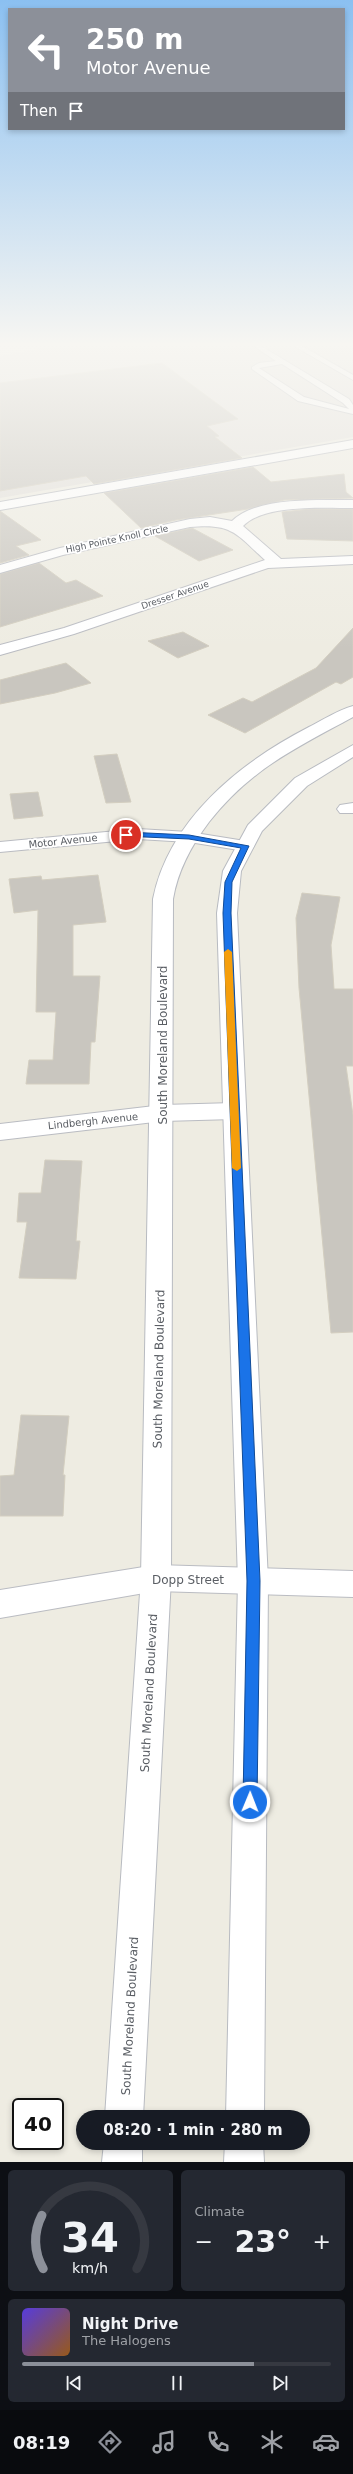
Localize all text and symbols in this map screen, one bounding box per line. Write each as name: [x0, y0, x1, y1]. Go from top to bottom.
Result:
text: 250 m: [86, 23, 183, 56]
icon: left: [20, 24, 72, 76]
text: Motor Avenue: [86, 57, 211, 78]
icon: arrive: [65, 100, 87, 122]
text: Then: [20, 102, 57, 120]
street label: High Pointe Knoll Circle: [65, 523, 170, 555]
street label: Dresser Avenue: [140, 579, 211, 611]
pin: [109, 818, 143, 852]
icon: arrive: [115, 824, 137, 846]
street label: Motor Avenue: [28, 832, 98, 850]
street label: South Moreland Boulevard: [156, 966, 170, 1124]
street label: Lindbergh Avenue: [47, 1111, 139, 1131]
street label: South Moreland Boulevard: [151, 1289, 167, 1449]
street label: Dopp Street: [152, 1573, 224, 1587]
street label: South Moreland Boulevard: [138, 1613, 160, 1773]
position arrow: [229, 1781, 271, 1823]
street label: South Moreland Boulevard: [119, 1936, 141, 2096]
speed limit sign: 40: [12, 2098, 64, 2150]
text: 08:20 · 1 min · 280 m: [103, 2121, 283, 2139]
text: Climate: [195, 2204, 245, 2219]
text: 34: [61, 2212, 119, 2261]
text: 23°: [234, 2224, 291, 2259]
text: −: [195, 2229, 213, 2254]
text: +: [313, 2229, 331, 2254]
text: km/h: [72, 2259, 108, 2275]
text: Night Drive: [82, 2315, 178, 2333]
text: The Halogens: [82, 2333, 171, 2348]
icon: previous: [63, 2372, 85, 2394]
icon: pause: [166, 2372, 188, 2394]
icon: next: [269, 2372, 291, 2394]
icon: directions: [96, 2428, 124, 2456]
icon: music: [150, 2428, 178, 2456]
icon: phone: [204, 2428, 232, 2456]
icon: climate: [258, 2428, 286, 2456]
icon: car: [312, 2428, 340, 2456]
text: 08:19: [13, 2432, 70, 2453]

